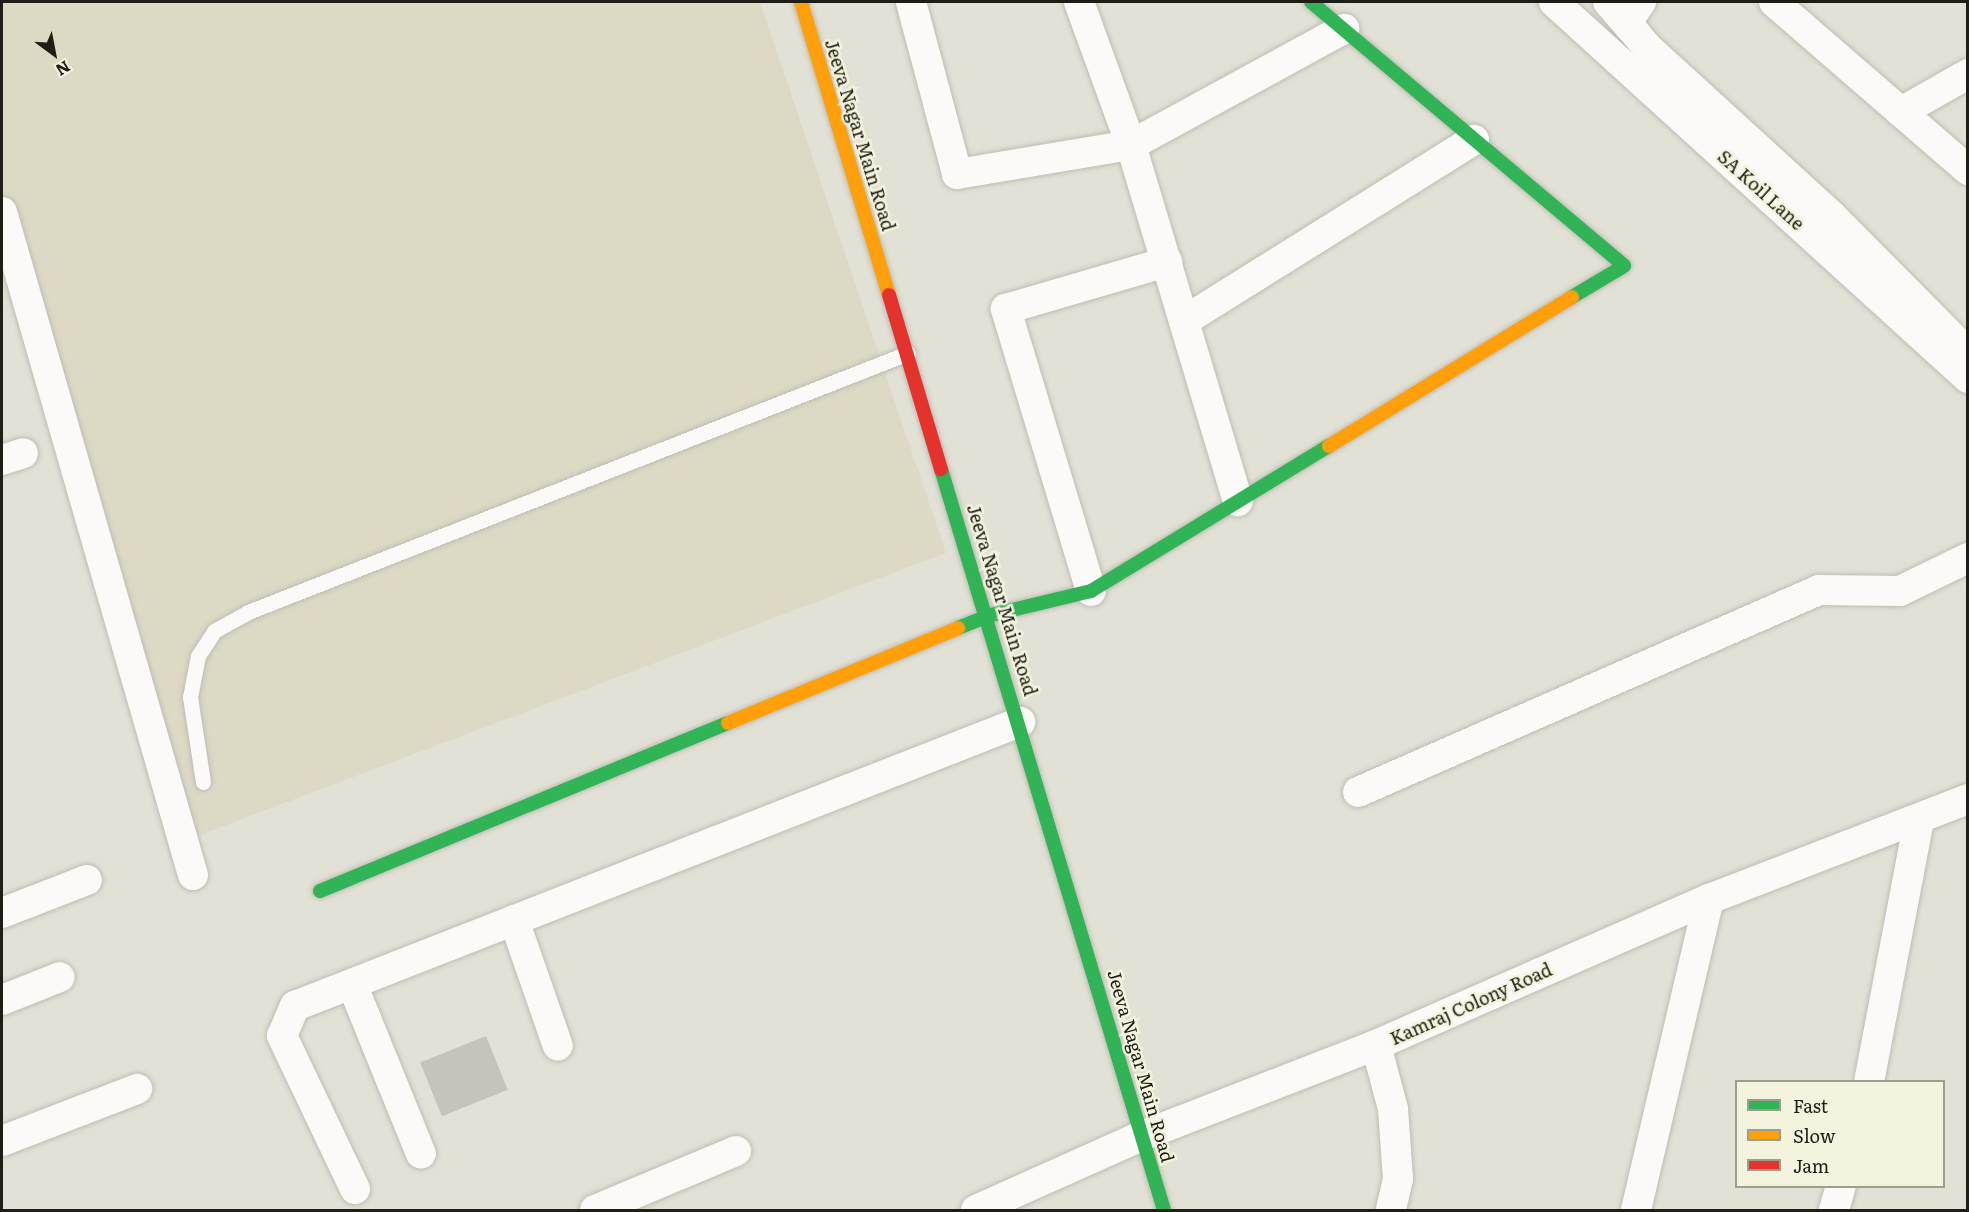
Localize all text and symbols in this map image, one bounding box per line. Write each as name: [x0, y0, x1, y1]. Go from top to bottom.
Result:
north arrow: [24, 24, 84, 84]
street label: Jeeva Nagar Main Road: [821, 37, 899, 233]
text: N: [51, 56, 76, 83]
street label: SA Koil Lane: [1713, 146, 1809, 234]
street label: Jeeva Nagar Main Road: [963, 502, 1041, 698]
street label: Kamraj Colony Road: [1387, 959, 1555, 1049]
street label: Jeeva Nagar Main Road: [1103, 967, 1179, 1165]
legend: [1735, 1080, 1945, 1188]
text: Fast: [1793, 1092, 1828, 1119]
text: Slow: [1793, 1122, 1835, 1149]
text: Jam: [1793, 1152, 1829, 1179]

